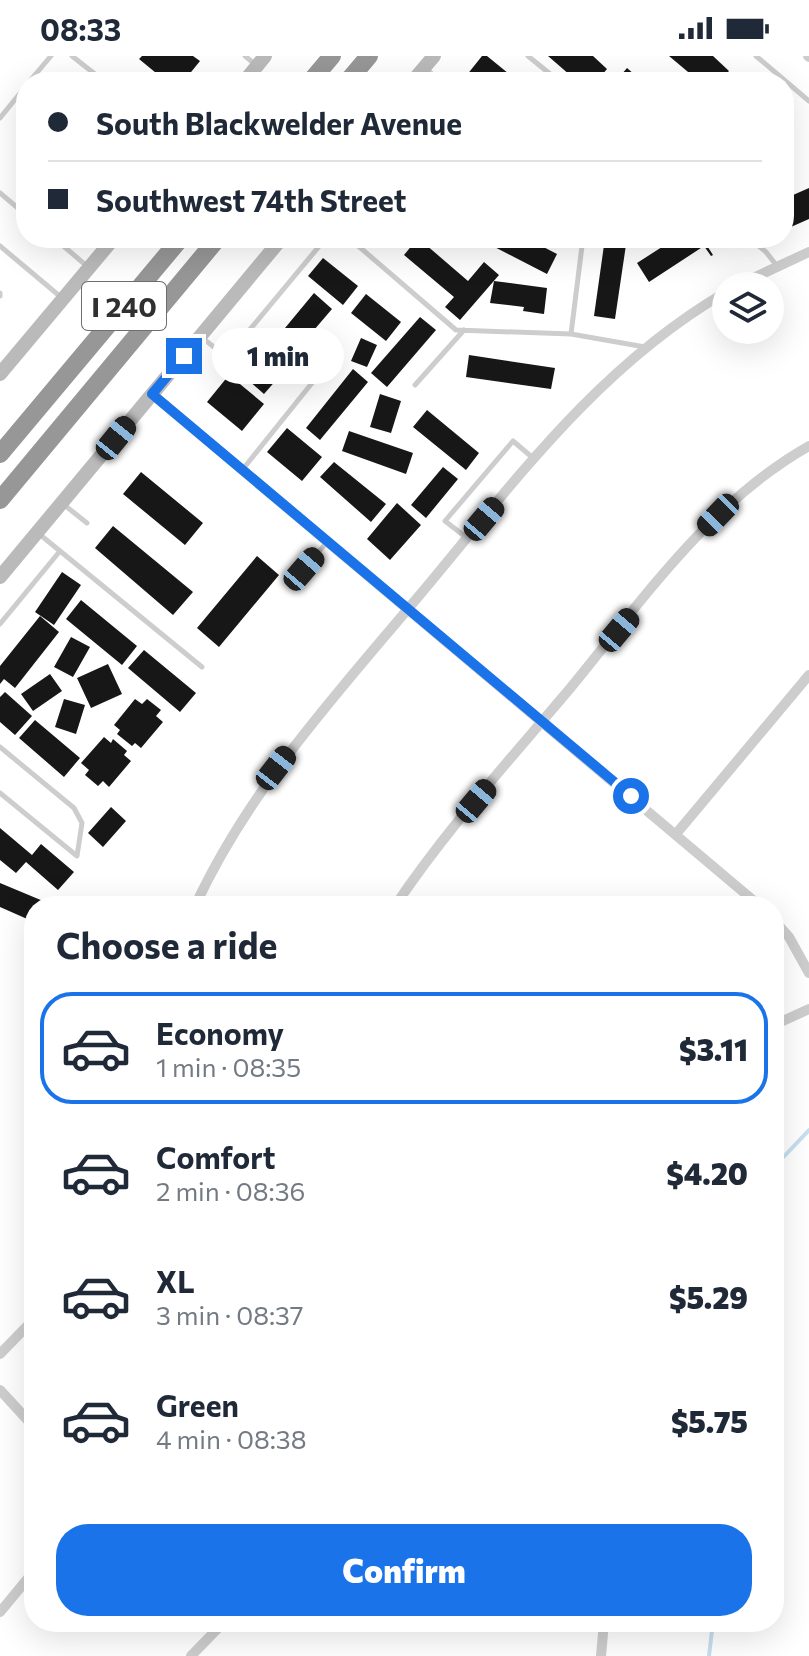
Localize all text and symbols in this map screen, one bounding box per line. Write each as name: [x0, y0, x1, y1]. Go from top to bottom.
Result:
text: 08:33: [40, 10, 121, 47]
text: South Blackwelder Avenue: [96, 104, 462, 141]
text: Southwest 74th Street: [96, 181, 406, 218]
map controls: [712, 272, 784, 344]
button: layers: [712, 272, 784, 344]
road number: I 240: [82, 282, 166, 330]
callout: 1 min: [212, 328, 344, 384]
route end: [166, 338, 202, 374]
text: 1 min: [247, 340, 309, 371]
car: [92, 412, 140, 464]
car: [693, 489, 743, 541]
car: [459, 493, 509, 545]
car: [279, 543, 329, 595]
car: [594, 604, 644, 656]
car: [252, 742, 300, 794]
car: [451, 775, 501, 827]
route start: [613, 778, 649, 814]
text: Choose a ride: [56, 922, 277, 966]
icon: car: [60, 1012, 132, 1084]
text: Economy: [156, 1014, 284, 1051]
text: $3.11: [679, 1030, 748, 1067]
text: 1 min · 08:35: [156, 1051, 301, 1082]
icon: car: [60, 1136, 132, 1208]
text: Comfort: [156, 1138, 275, 1175]
text: $4.20: [666, 1154, 748, 1191]
text: 2 min · 08:36: [156, 1175, 305, 1206]
icon: car: [60, 1260, 132, 1332]
text: XL: [156, 1262, 195, 1299]
text: $5.29: [669, 1278, 748, 1315]
text: 3 min · 08:37: [156, 1299, 304, 1330]
icon: car: [60, 1384, 132, 1456]
text: Green: [156, 1386, 239, 1423]
text: $5.75: [671, 1402, 748, 1439]
text: 4 min · 08:38: [156, 1423, 306, 1454]
button: Confirm: [56, 1524, 752, 1616]

